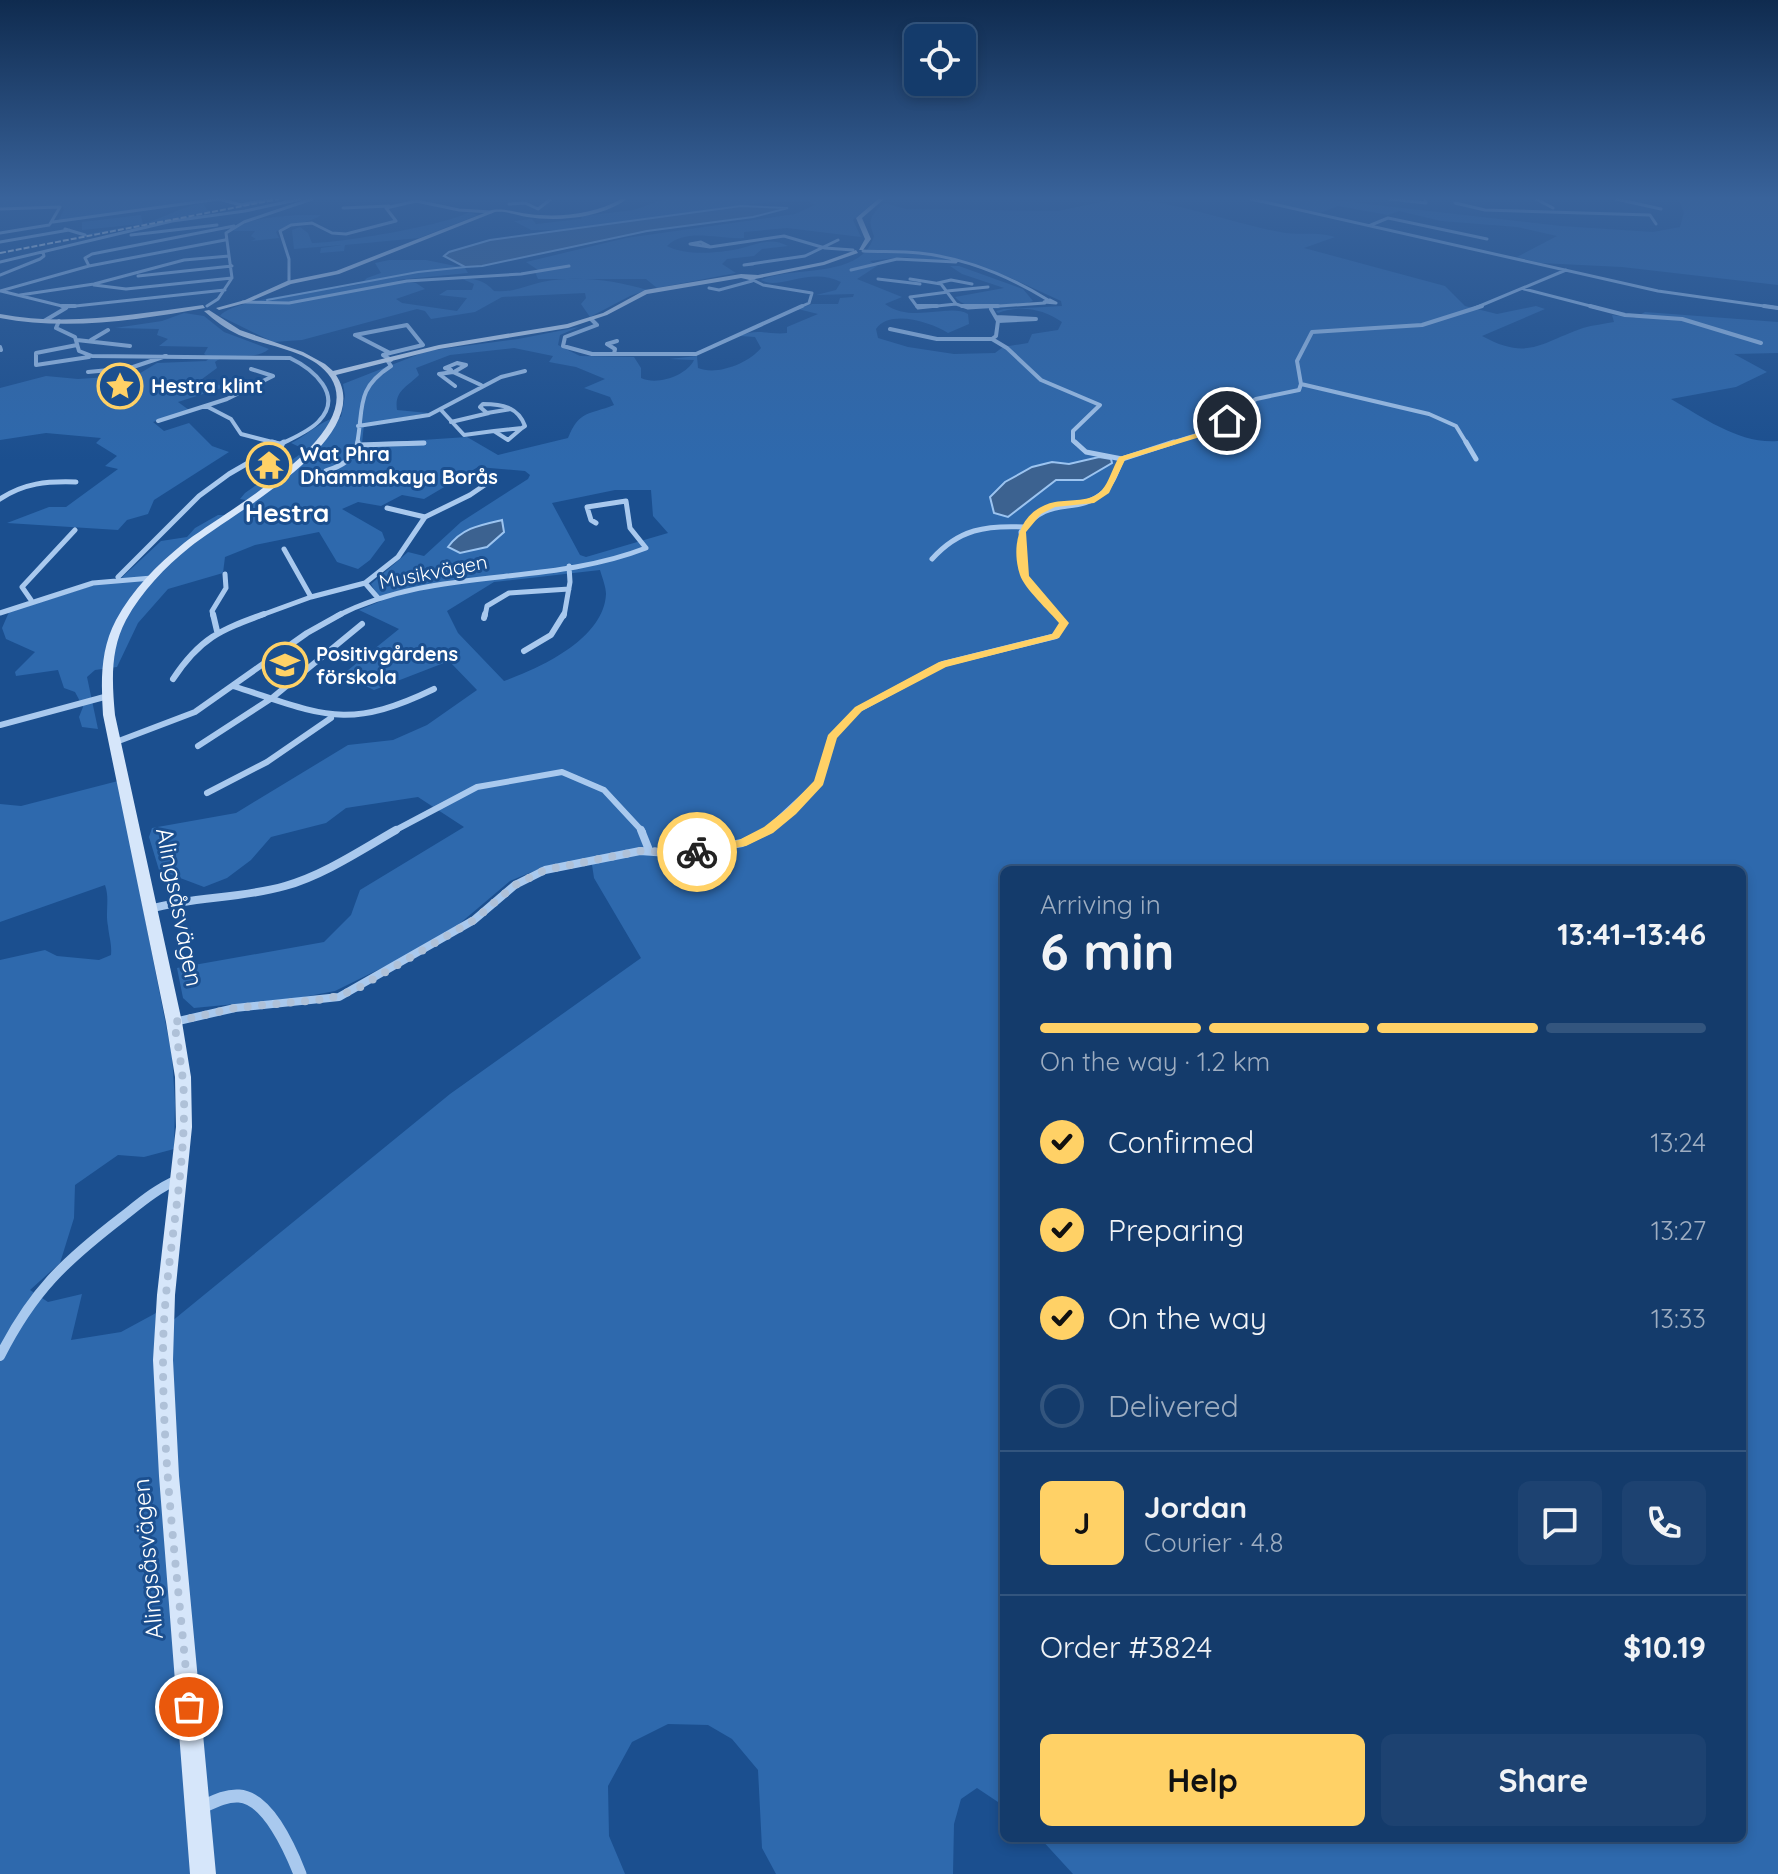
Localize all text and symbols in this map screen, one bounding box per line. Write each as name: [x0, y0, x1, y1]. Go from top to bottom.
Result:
map controls: [904, 24, 976, 96]
button: locate: [904, 24, 976, 96]
place icon: Hestra klint: [96, 362, 144, 410]
place label: Hestra klint: [151, 373, 263, 398]
pin: [1193, 387, 1261, 455]
icon: home: [1205, 399, 1249, 443]
temple icon: Wat Phra Dhammakaya Borås: [245, 441, 293, 489]
place label: Wat Phra Dhammakaya Borås: [300, 441, 498, 489]
district label: Hestra: [245, 496, 329, 529]
street label: Musikvägen: [377, 549, 489, 594]
school or university icon: Positivgårdens förskola: [261, 641, 309, 689]
place label: Positivgårdens förskola: [316, 641, 458, 689]
courier: [657, 812, 737, 892]
street label: Alingsåsvägen: [150, 825, 210, 989]
icon: bike: [675, 830, 719, 874]
text: Arriving in: [1040, 888, 1161, 921]
text: 13:41–13:46: [1557, 915, 1706, 953]
text: 6 min: [1040, 918, 1175, 983]
text: On the way · 1.2 km: [1040, 1045, 1270, 1078]
icon: check: [1040, 1120, 1084, 1164]
text: Confirmed: [1108, 1123, 1254, 1161]
text: 13:24: [1650, 1126, 1706, 1159]
icon: check: [1040, 1208, 1084, 1252]
text: Preparing: [1108, 1211, 1244, 1249]
text: 13:27: [1651, 1214, 1706, 1247]
icon: check: [1040, 1296, 1084, 1340]
text: On the way: [1108, 1299, 1267, 1337]
text: 13:33: [1651, 1302, 1706, 1335]
text: Delivered: [1108, 1387, 1239, 1425]
street label: Alingsåsvägen: [125, 1478, 169, 1641]
button: chat: [1518, 1481, 1602, 1565]
button: phone: [1622, 1481, 1706, 1565]
text: Jordan: [1144, 1488, 1247, 1526]
text: J: [1074, 1504, 1090, 1542]
text: Courier · 4.8: [1144, 1526, 1283, 1559]
text: Order #3824: [1040, 1628, 1212, 1666]
text: $10.19: [1623, 1628, 1706, 1666]
pin: [155, 1673, 223, 1741]
icon: bag: [167, 1685, 211, 1729]
button: Help: [1040, 1734, 1365, 1826]
button: Share: [1381, 1734, 1706, 1826]

